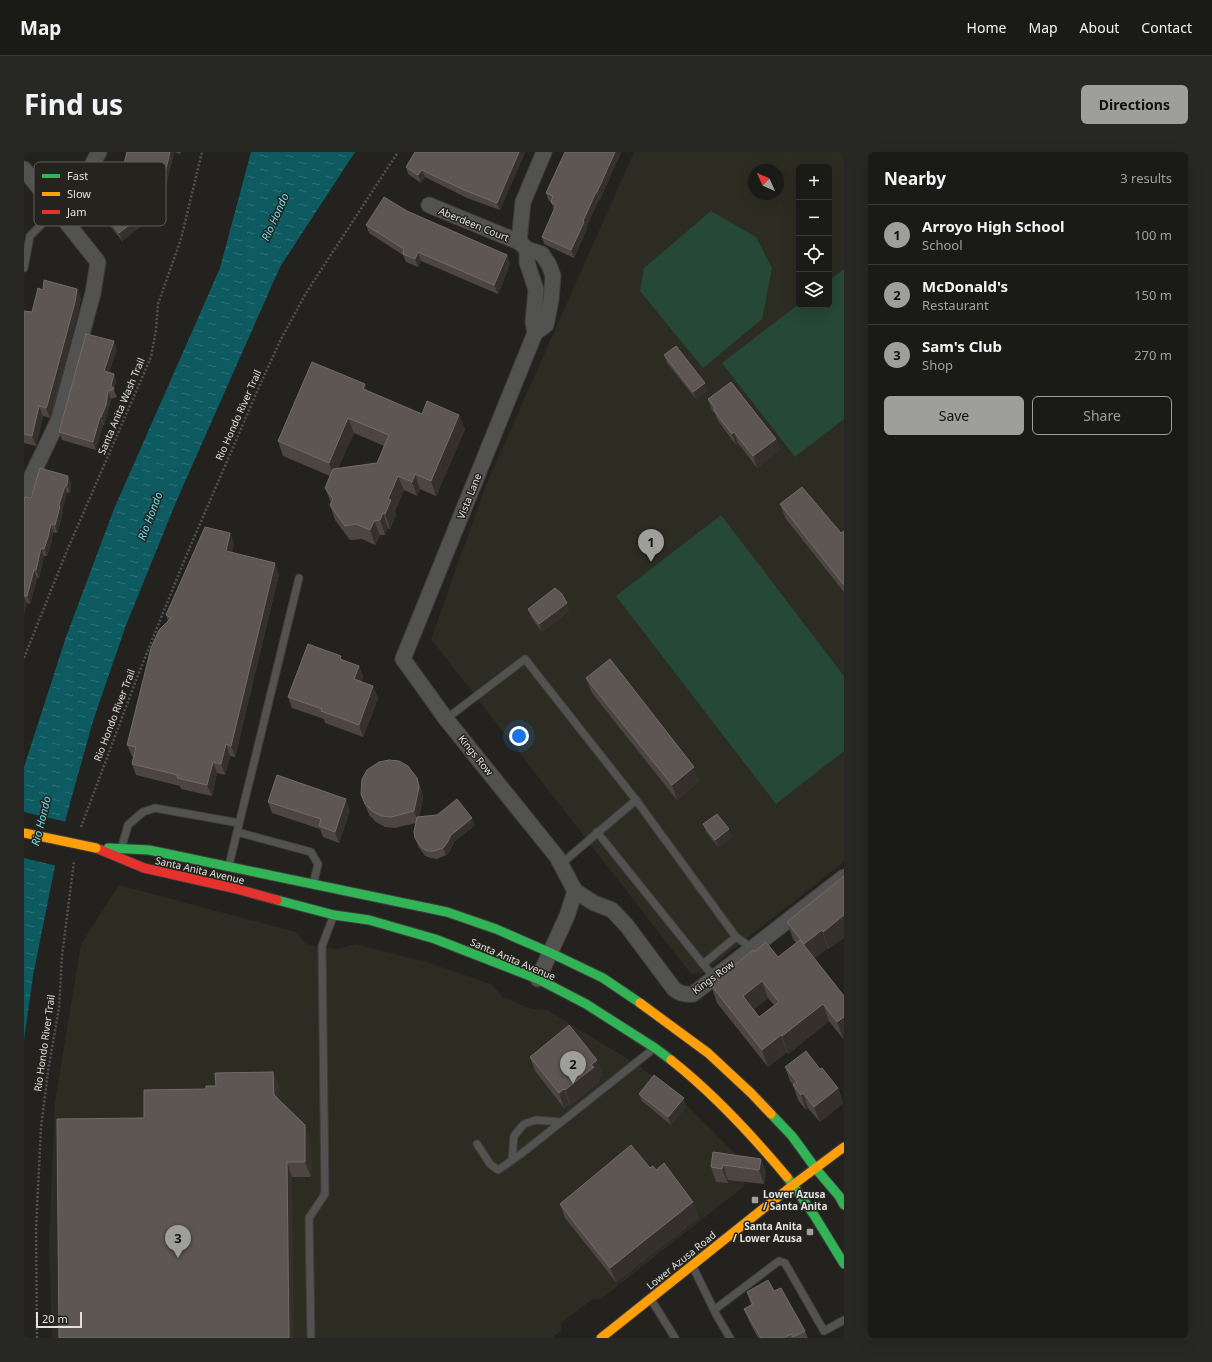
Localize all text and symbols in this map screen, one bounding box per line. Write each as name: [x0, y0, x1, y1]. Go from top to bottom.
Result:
text: Map: [20, 15, 61, 41]
text: Home: [967, 18, 1006, 37]
text: Map: [1028, 18, 1058, 37]
text: About: [1080, 18, 1119, 37]
text: Contact: [1141, 18, 1192, 37]
text: Find us: [24, 85, 123, 123]
button: Directions: [1081, 85, 1188, 124]
legend: [34, 162, 166, 226]
north arrow: [748, 164, 784, 200]
map controls: [796, 164, 832, 308]
button: +: [796, 164, 832, 200]
text: Nearby: [884, 167, 946, 190]
text: Fast: [67, 168, 88, 183]
text: 3 results: [1120, 169, 1172, 187]
text: Slow: [67, 186, 91, 201]
water label: Rio Hondo: [257, 191, 292, 243]
button: −: [796, 200, 832, 236]
text: Jam: [66, 204, 86, 219]
street label: Aberdeen Court: [437, 204, 512, 245]
text: Arroyo High School: [922, 216, 1064, 236]
text: 1: [893, 226, 901, 244]
text: 100 m: [1134, 226, 1172, 244]
button: locate: [796, 236, 832, 272]
text: School: [922, 236, 963, 254]
button: layers: [796, 272, 832, 308]
text: McDonald's: [922, 276, 1008, 296]
text: 2: [893, 286, 901, 304]
text: 150 m: [1134, 286, 1172, 304]
text: Restaurant: [922, 296, 989, 314]
text: Sam's Club: [922, 336, 1002, 356]
text: 3: [893, 346, 901, 364]
text: 270 m: [1134, 346, 1172, 364]
street label: Santa Anita Wash Trail: [94, 355, 148, 457]
text: Shop: [922, 356, 953, 374]
street label: Rio Hondo River Trail: [212, 367, 264, 463]
button: Save: [884, 396, 1024, 435]
button: Share: [1032, 396, 1172, 435]
street label: Vista Lane: [454, 471, 485, 521]
water label: Rio Hondo: [133, 489, 166, 542]
pin: 1: [638, 529, 664, 562]
street label: Rio Hondo River Trail: [90, 667, 138, 763]
your location: [509, 726, 529, 746]
street label: Kings Row: [455, 732, 497, 778]
water label: Rio Hondo: [27, 794, 54, 847]
street label: Santa Anita Avenue: [154, 853, 246, 887]
street label: Santa Anita Avenue: [468, 935, 558, 983]
street label: Kings Row: [689, 957, 737, 997]
street label: Rio Hondo River Trail: [30, 994, 58, 1092]
pin: 2: [560, 1051, 586, 1084]
place label: Lower Azusa / Santa Anita: [763, 1187, 827, 1213]
marker: Lower Azusa / Santa Anita: [750, 1195, 760, 1205]
place label: Santa Anita / Lower Azusa: [733, 1219, 802, 1245]
pin: 3: [165, 1225, 191, 1258]
marker: Santa Anita / Lower Azusa: [805, 1227, 815, 1237]
street label: Lower Azusa Road: [643, 1228, 719, 1292]
scale bar: [36, 1310, 82, 1329]
text: 20 m: [42, 1311, 68, 1326]

